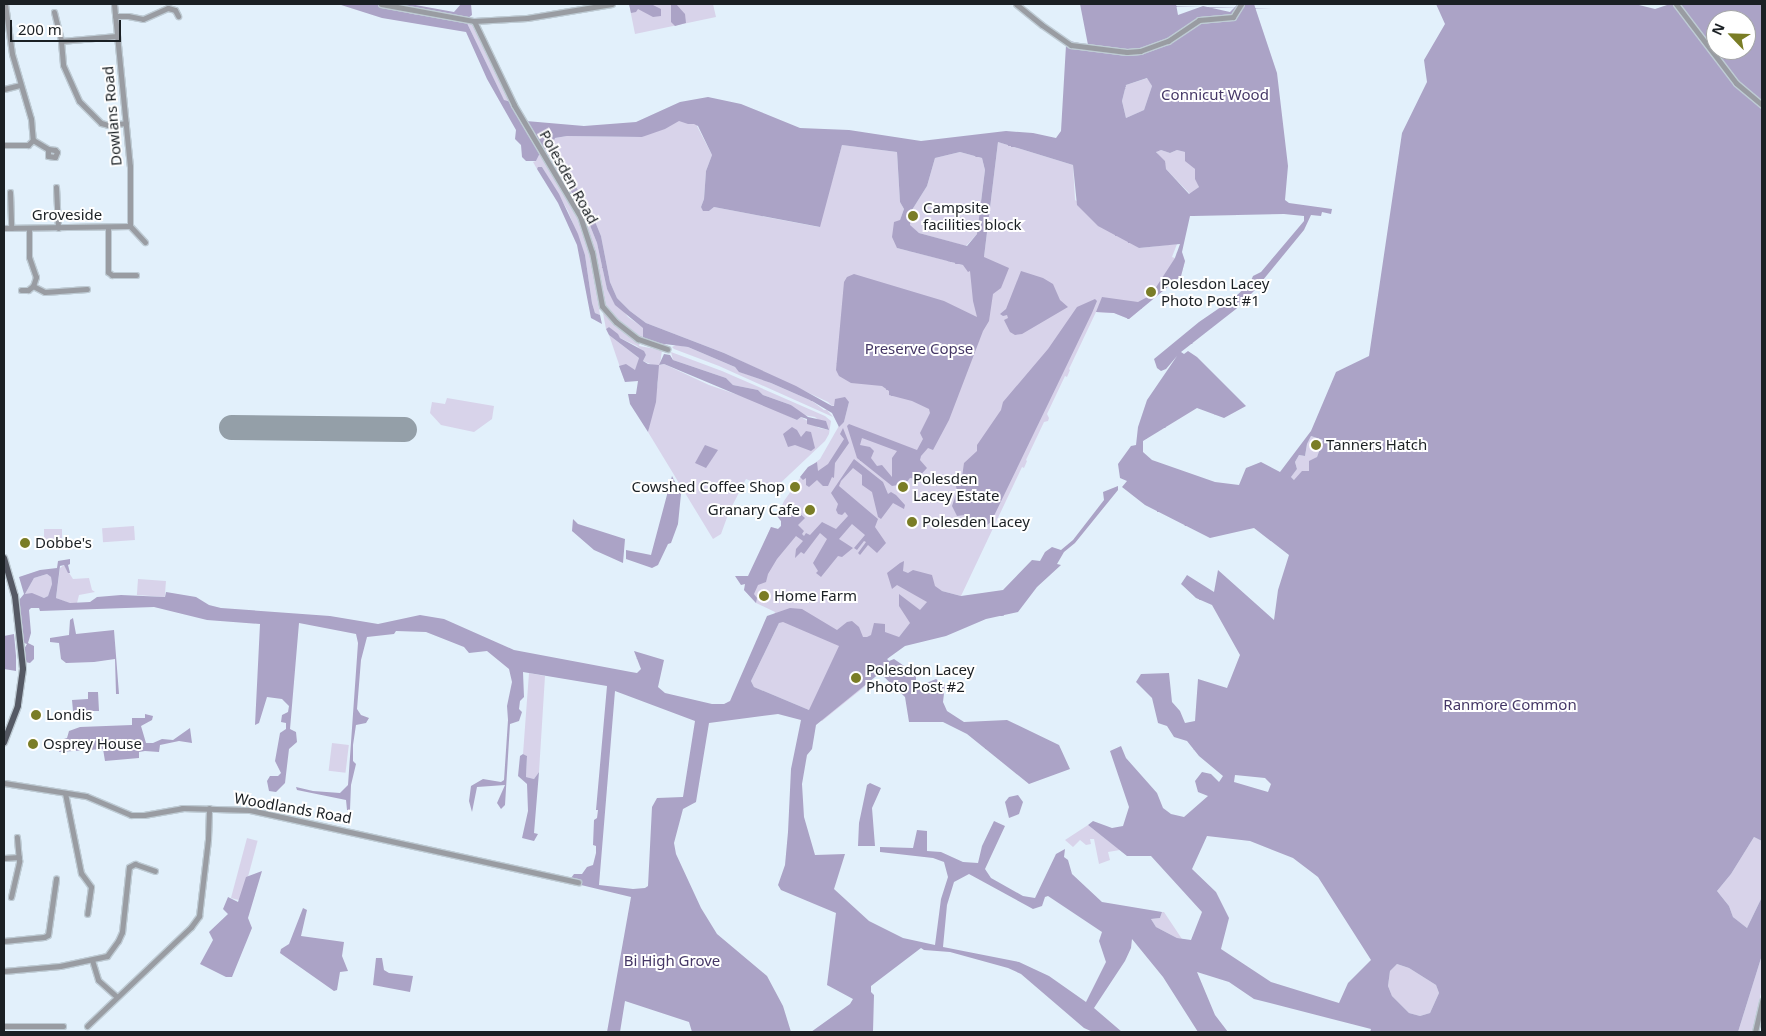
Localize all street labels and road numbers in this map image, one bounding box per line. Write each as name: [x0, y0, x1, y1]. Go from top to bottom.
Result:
street label: Dowlans Road: [99, 65, 125, 167]
street label: Polesden Road: [536, 127, 602, 227]
street label: Groveside: [32, 206, 102, 224]
street label: Woodlands Road: [233, 789, 353, 827]

